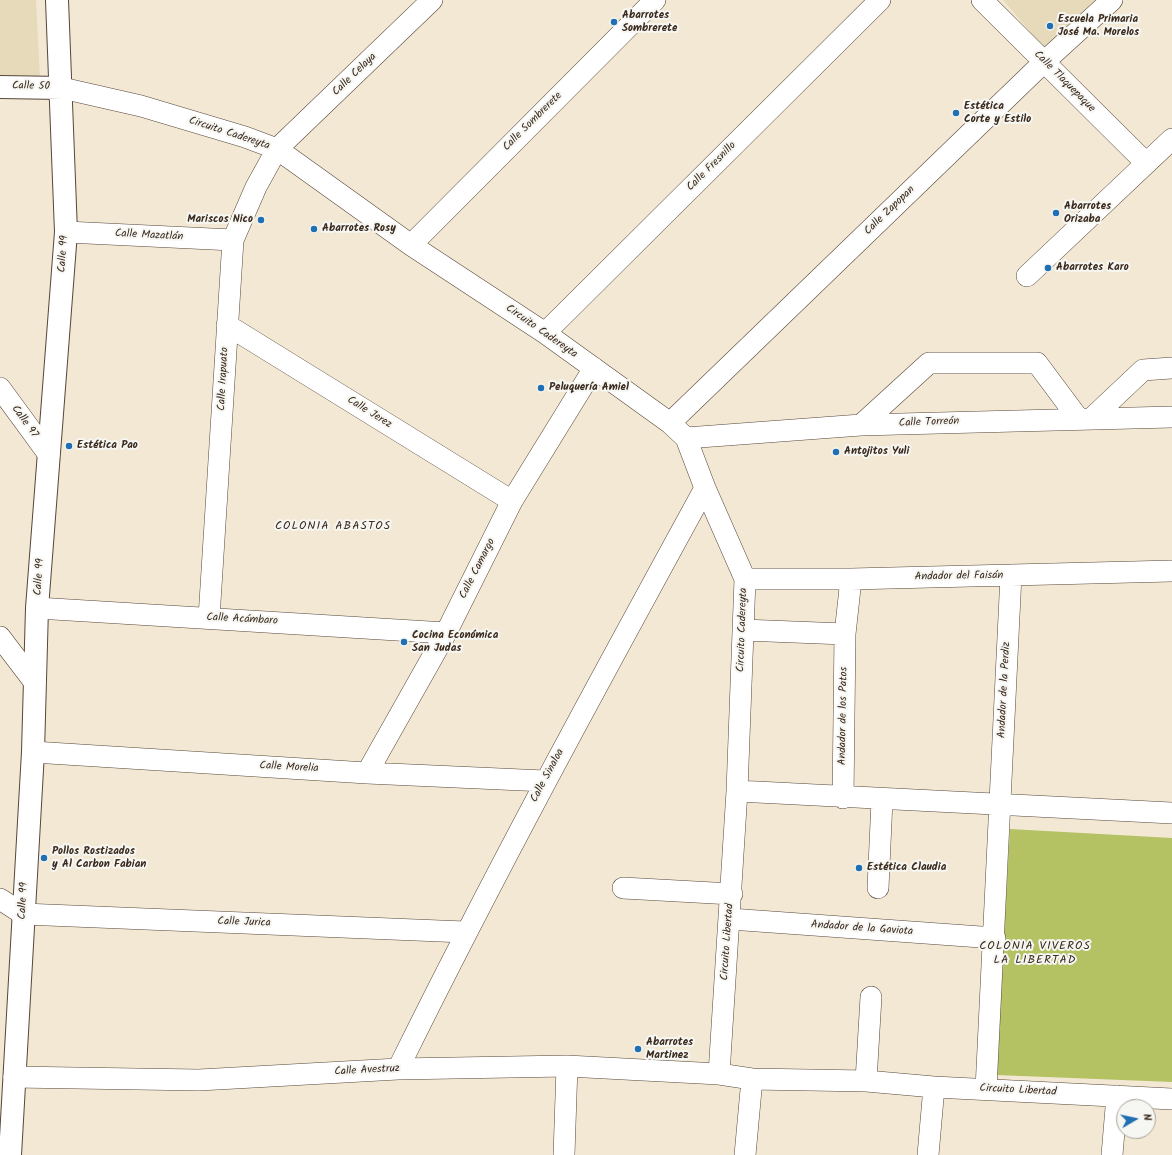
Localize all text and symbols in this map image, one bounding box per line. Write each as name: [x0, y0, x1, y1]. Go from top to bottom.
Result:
place label: Abarrotes Sombrerete: [622, 9, 677, 35]
place label: Escuela Primaria José Ma. Morelos: [1058, 13, 1139, 39]
marker: Abarrotes Sombrerete: [609, 17, 619, 27]
marker: Escuela Primaria José Ma. Morelos: [1045, 21, 1055, 31]
street label: Calle Tlaquepaque: [1030, 48, 1098, 116]
street label: Calle Celaya: [330, 51, 380, 99]
street label: Calle 50: [12, 80, 50, 94]
street label: Calle Sombrerete: [501, 90, 565, 154]
place label: Estética Corte y Estilo: [964, 100, 1031, 126]
marker: Estética Corte y Estilo: [951, 108, 961, 118]
street label: Circuito Cadereyta: [187, 115, 271, 153]
street label: Calle Fresnillo: [685, 140, 739, 194]
street label: Calle Zapopan: [862, 184, 918, 238]
place label: Abarrotes Orizaba: [1064, 200, 1111, 226]
marker: Abarrotes Orizaba: [1051, 208, 1061, 218]
place label: Mariscos Nico: [187, 213, 253, 227]
marker: Mariscos Nico: [256, 215, 266, 225]
place label: Abarrotes Rosy: [322, 222, 396, 236]
marker: Abarrotes Rosy: [309, 224, 319, 234]
street label: Calle Mazatlán: [115, 228, 183, 244]
street label: Calle 99: [56, 235, 72, 273]
place label: Abarrotes Karo: [1056, 261, 1129, 275]
marker: Abarrotes Karo: [1043, 263, 1053, 273]
street label: Circuito Cadereyta: [503, 302, 579, 362]
street label: Calle Irapuato: [216, 347, 232, 411]
place label: Peluquería Amiel: [549, 381, 629, 395]
marker: Peluquería Amiel: [536, 383, 546, 393]
street label: Calle Jerez: [344, 394, 394, 432]
street label: Calle 97: [8, 403, 40, 441]
street label: Calle Torreón: [899, 415, 959, 431]
place label: Estética Pao: [77, 439, 138, 453]
marker: Estética Pao: [64, 441, 74, 451]
place label: Antojitos Yuli: [844, 445, 909, 459]
marker: Antojitos Yuli: [831, 447, 841, 457]
district label: COLONIA ABASTOS: [275, 520, 391, 534]
street label: Calle Camargo: [457, 537, 499, 601]
street label: Calle 99: [32, 558, 48, 596]
street label: Andador del Faisán: [915, 570, 1003, 584]
street label: Circuito Cadereyta: [735, 587, 751, 673]
street label: Calle Acámbaro: [206, 612, 278, 628]
place label: Cocina Económica San Judas: [412, 629, 498, 655]
marker: Cocina Económica San Judas: [399, 637, 409, 647]
street label: Andador de la Perdiz: [996, 642, 1014, 738]
street label: Andador de los Patos: [837, 667, 851, 765]
street label: Calle Sinaloa: [528, 747, 568, 805]
street label: Calle Morelia: [259, 760, 319, 776]
place label: Pollos Rostizados y Al Carbon Fabian: [52, 845, 146, 871]
marker: Pollos Rostizados y Al Carbon Fabian: [39, 853, 49, 863]
place label: Estética Claudia: [867, 861, 946, 875]
marker: Estética Claudia: [854, 863, 864, 873]
street label: Calle 99: [16, 882, 32, 920]
street label: Circuito Libertad: [719, 903, 737, 981]
street label: Calle Jurica: [217, 915, 271, 931]
street label: Andador de la Gaviota: [810, 919, 914, 939]
district label: COLONIA VIVEROS LA LIBERTAD: [979, 940, 1091, 968]
place label: Abarrotes Martinez: [646, 1036, 693, 1062]
marker: Abarrotes Martinez: [633, 1044, 643, 1054]
street label: Calle Avestruz: [334, 1063, 400, 1079]
street label: Circuito Libertad: [979, 1082, 1057, 1100]
north arrow: [1116, 1099, 1156, 1139]
text: N: [1137, 1112, 1156, 1122]

